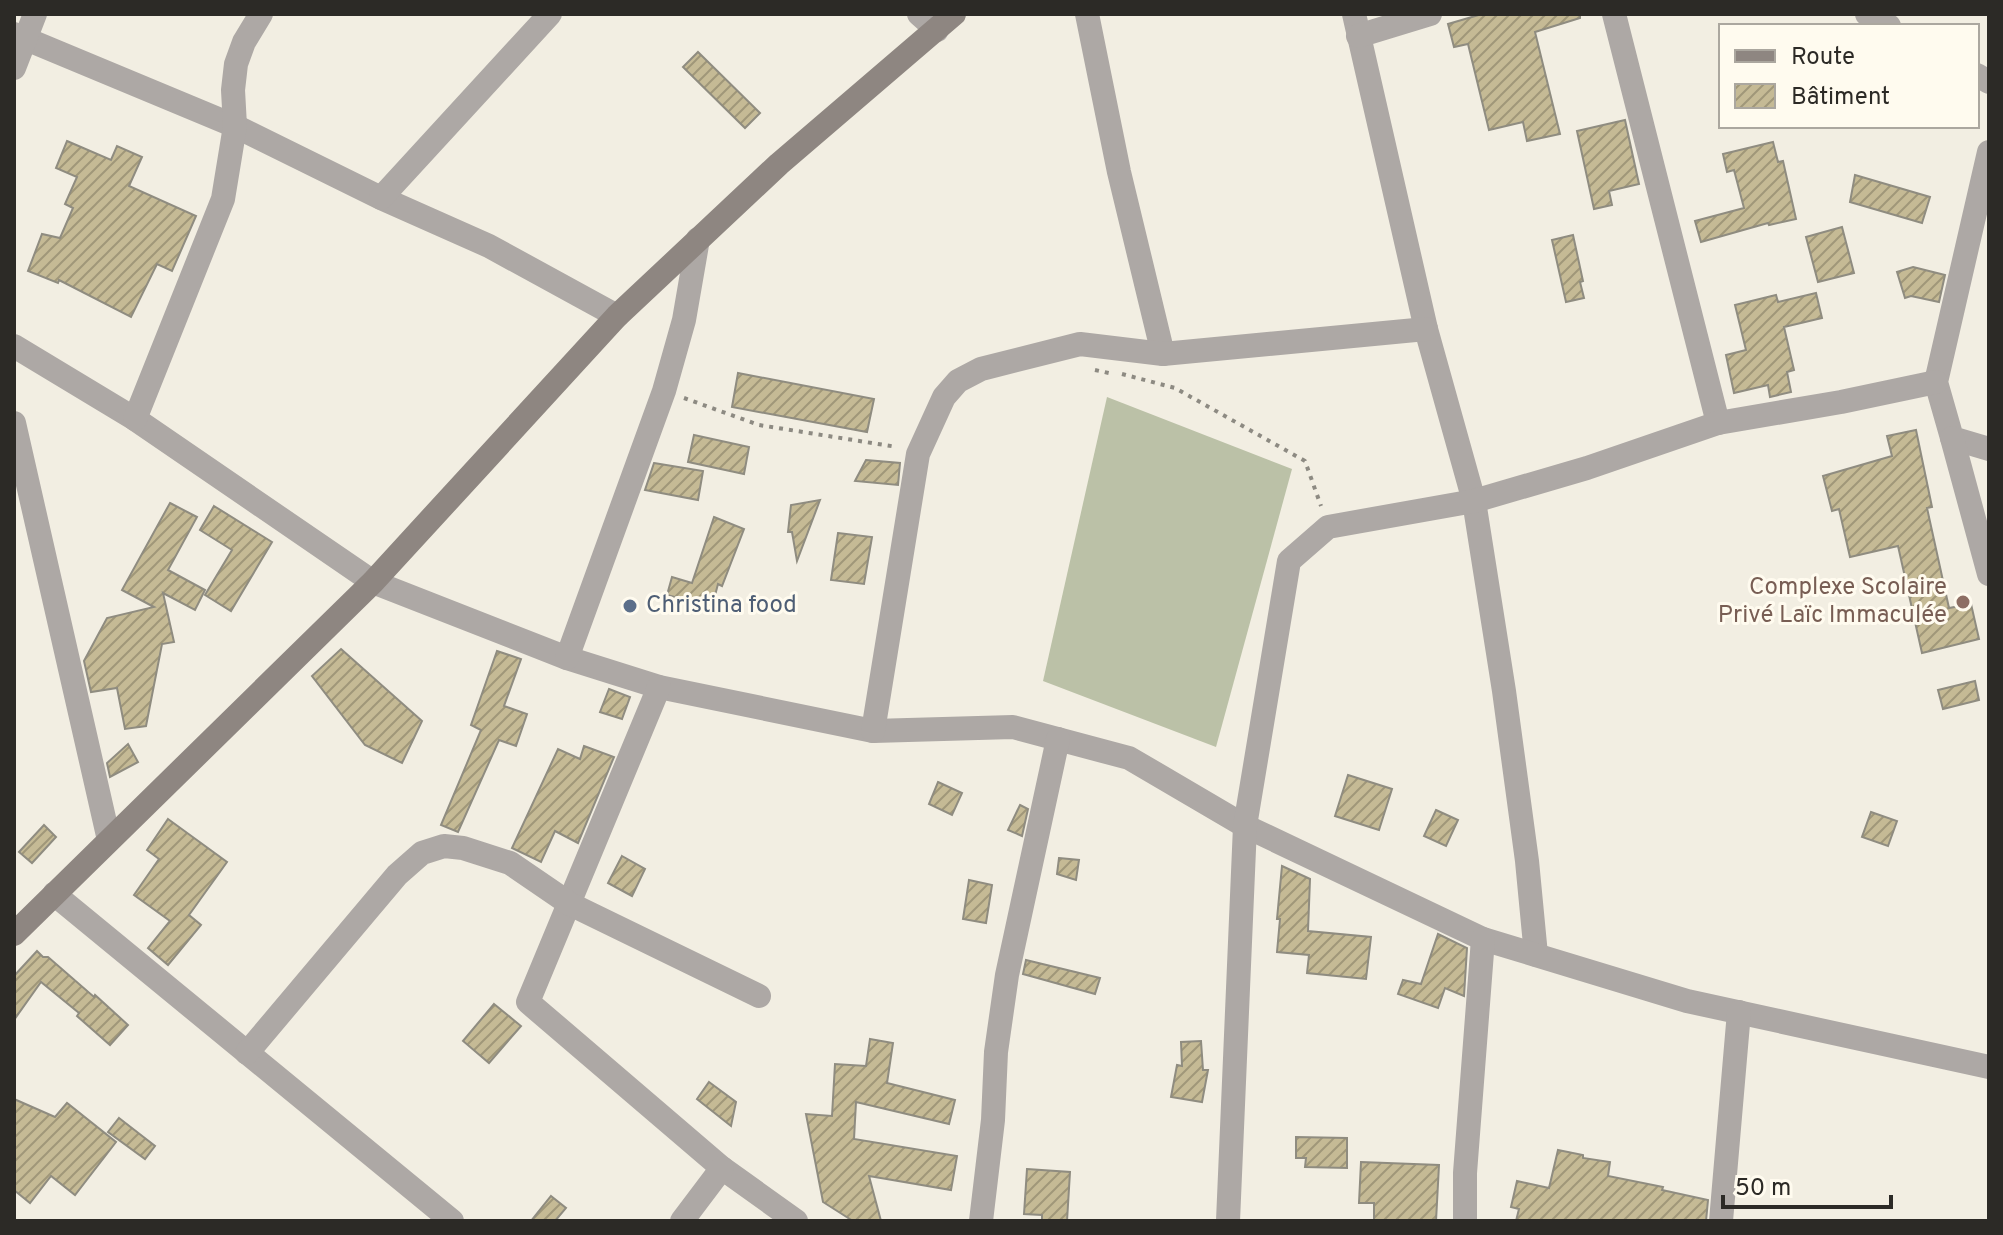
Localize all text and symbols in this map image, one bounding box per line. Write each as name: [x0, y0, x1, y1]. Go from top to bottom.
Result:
legend: [1719, 24, 1979, 128]
text: Route: [1791, 43, 1855, 73]
text: Bâtiment: [1791, 83, 1890, 113]
place label: Complexe Scolaire Privé Laïc Immaculée: [1718, 573, 1947, 631]
place label: Christina food: [646, 591, 797, 621]
marker: Complexe Scolaire Privé Laïc Immaculée: [1954, 593, 1972, 611]
marker: Christina food: [621, 597, 639, 615]
scale bar: [1723, 1159, 1891, 1209]
text: 50 m: [1735, 1174, 1791, 1204]

